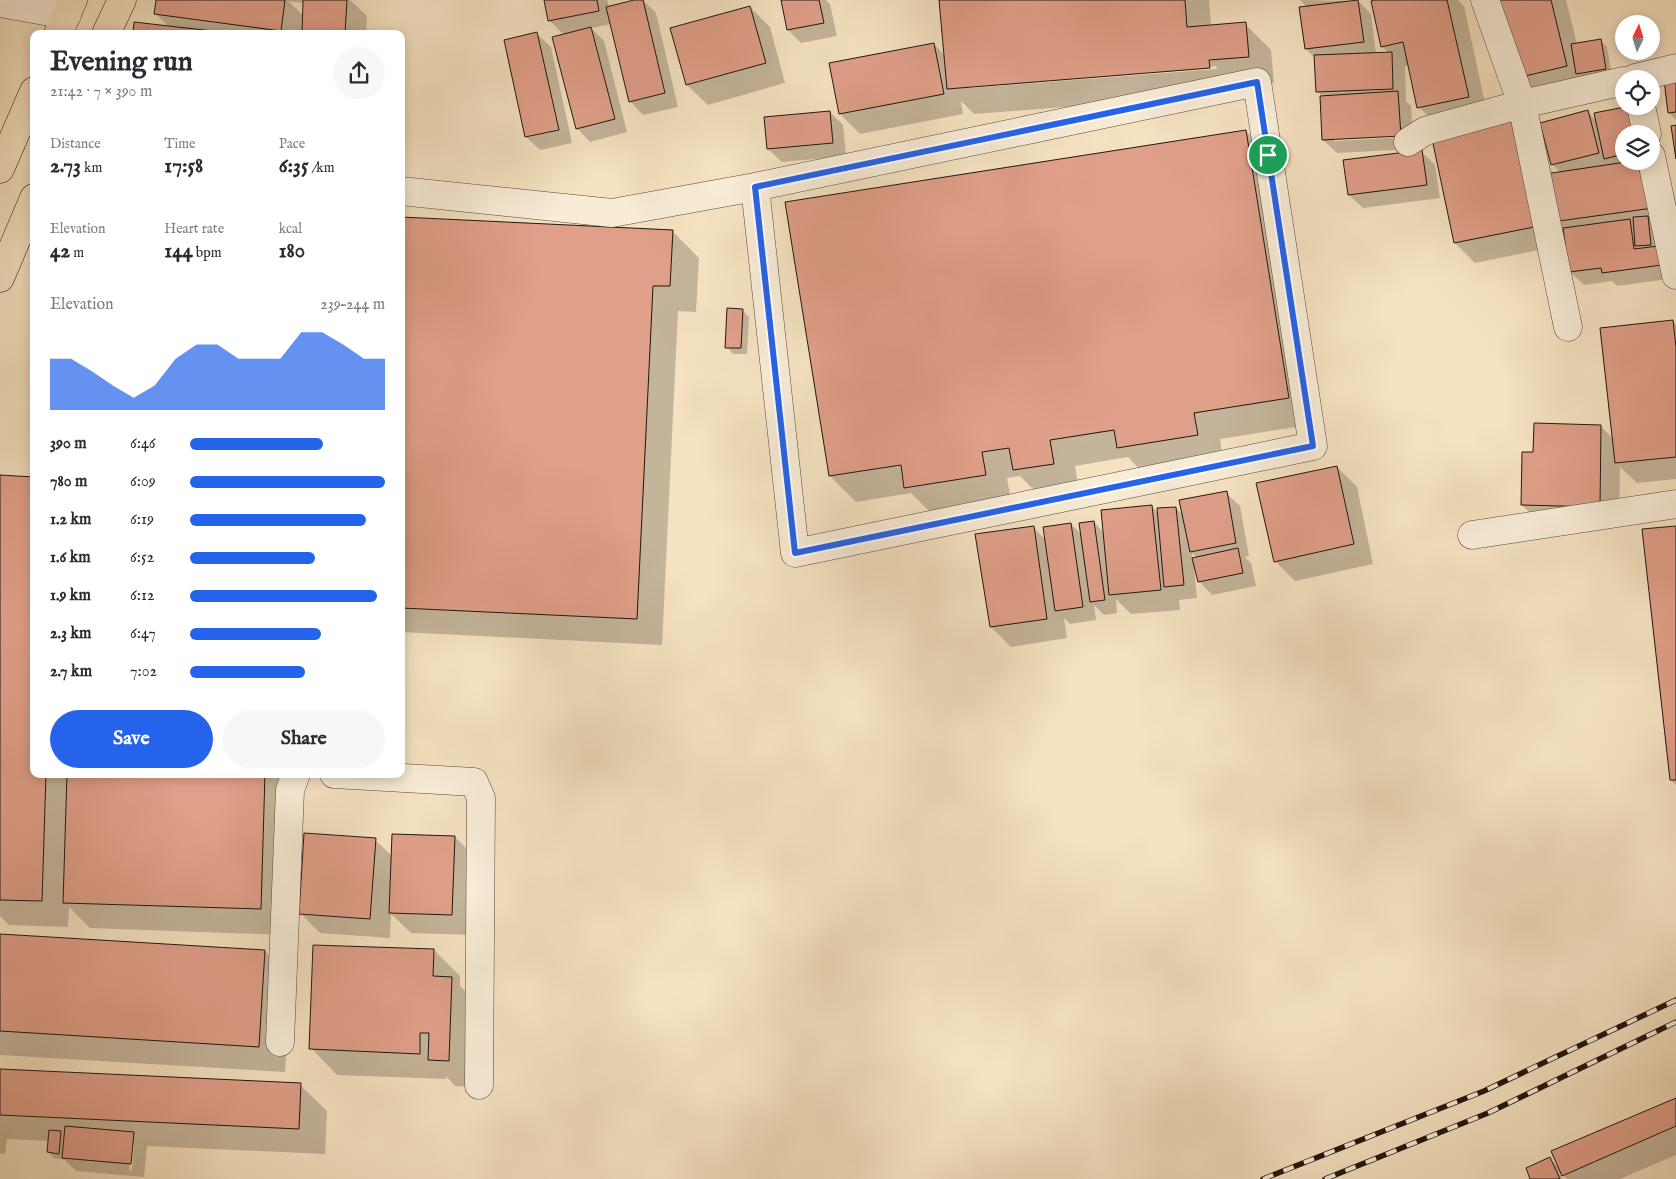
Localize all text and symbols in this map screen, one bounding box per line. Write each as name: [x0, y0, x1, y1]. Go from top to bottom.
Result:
north arrow: [1615, 15, 1660, 60]
map controls: [1615, 15, 1660, 170]
text: Evening run: [50, 45, 193, 80]
button: share: [333, 47, 385, 99]
button: locate: [1615, 70, 1660, 115]
text: 21:42 · 7 × 390 m: [50, 82, 152, 102]
button: layers: [1615, 125, 1660, 170]
pin: [1247, 134, 1289, 176]
text: Distance: [50, 135, 101, 153]
text: Time: [164, 135, 195, 153]
text: Pace: [279, 135, 305, 153]
icon: arrive: [1254, 141, 1282, 169]
text: 2.73: [50, 153, 81, 180]
text: 17:58: [164, 153, 203, 180]
text: 6:35: [279, 153, 309, 180]
text: km: [81, 159, 102, 177]
text: /km: [309, 159, 335, 177]
text: Elevation: [50, 220, 106, 238]
text: Heart rate: [164, 220, 224, 238]
text: kcal: [279, 220, 302, 238]
text: 42: [50, 238, 70, 265]
text: 144: [164, 238, 193, 265]
text: 180: [279, 238, 305, 265]
text: m: [70, 244, 84, 262]
text: bpm: [193, 244, 222, 262]
text: Elevation: [50, 295, 113, 315]
text: 239–244 m: [320, 295, 385, 315]
text: 390 m: [50, 434, 87, 454]
text: 6:46: [130, 434, 156, 454]
text: 780 m: [50, 472, 87, 492]
text: 6:09: [130, 472, 156, 492]
text: 1.2 km: [50, 510, 91, 530]
text: 6:19: [130, 510, 154, 530]
text: 1.6 km: [50, 548, 91, 568]
text: 6:52: [130, 548, 154, 568]
text: 1.9 km: [50, 586, 91, 606]
text: 6:12: [130, 586, 154, 606]
text: 2.3 km: [50, 624, 91, 644]
text: 6:47: [130, 624, 156, 644]
text: 2.7 km: [50, 662, 92, 682]
text: 7:02: [130, 662, 157, 682]
button: Save: [50, 710, 213, 768]
button: Share: [223, 710, 385, 768]

